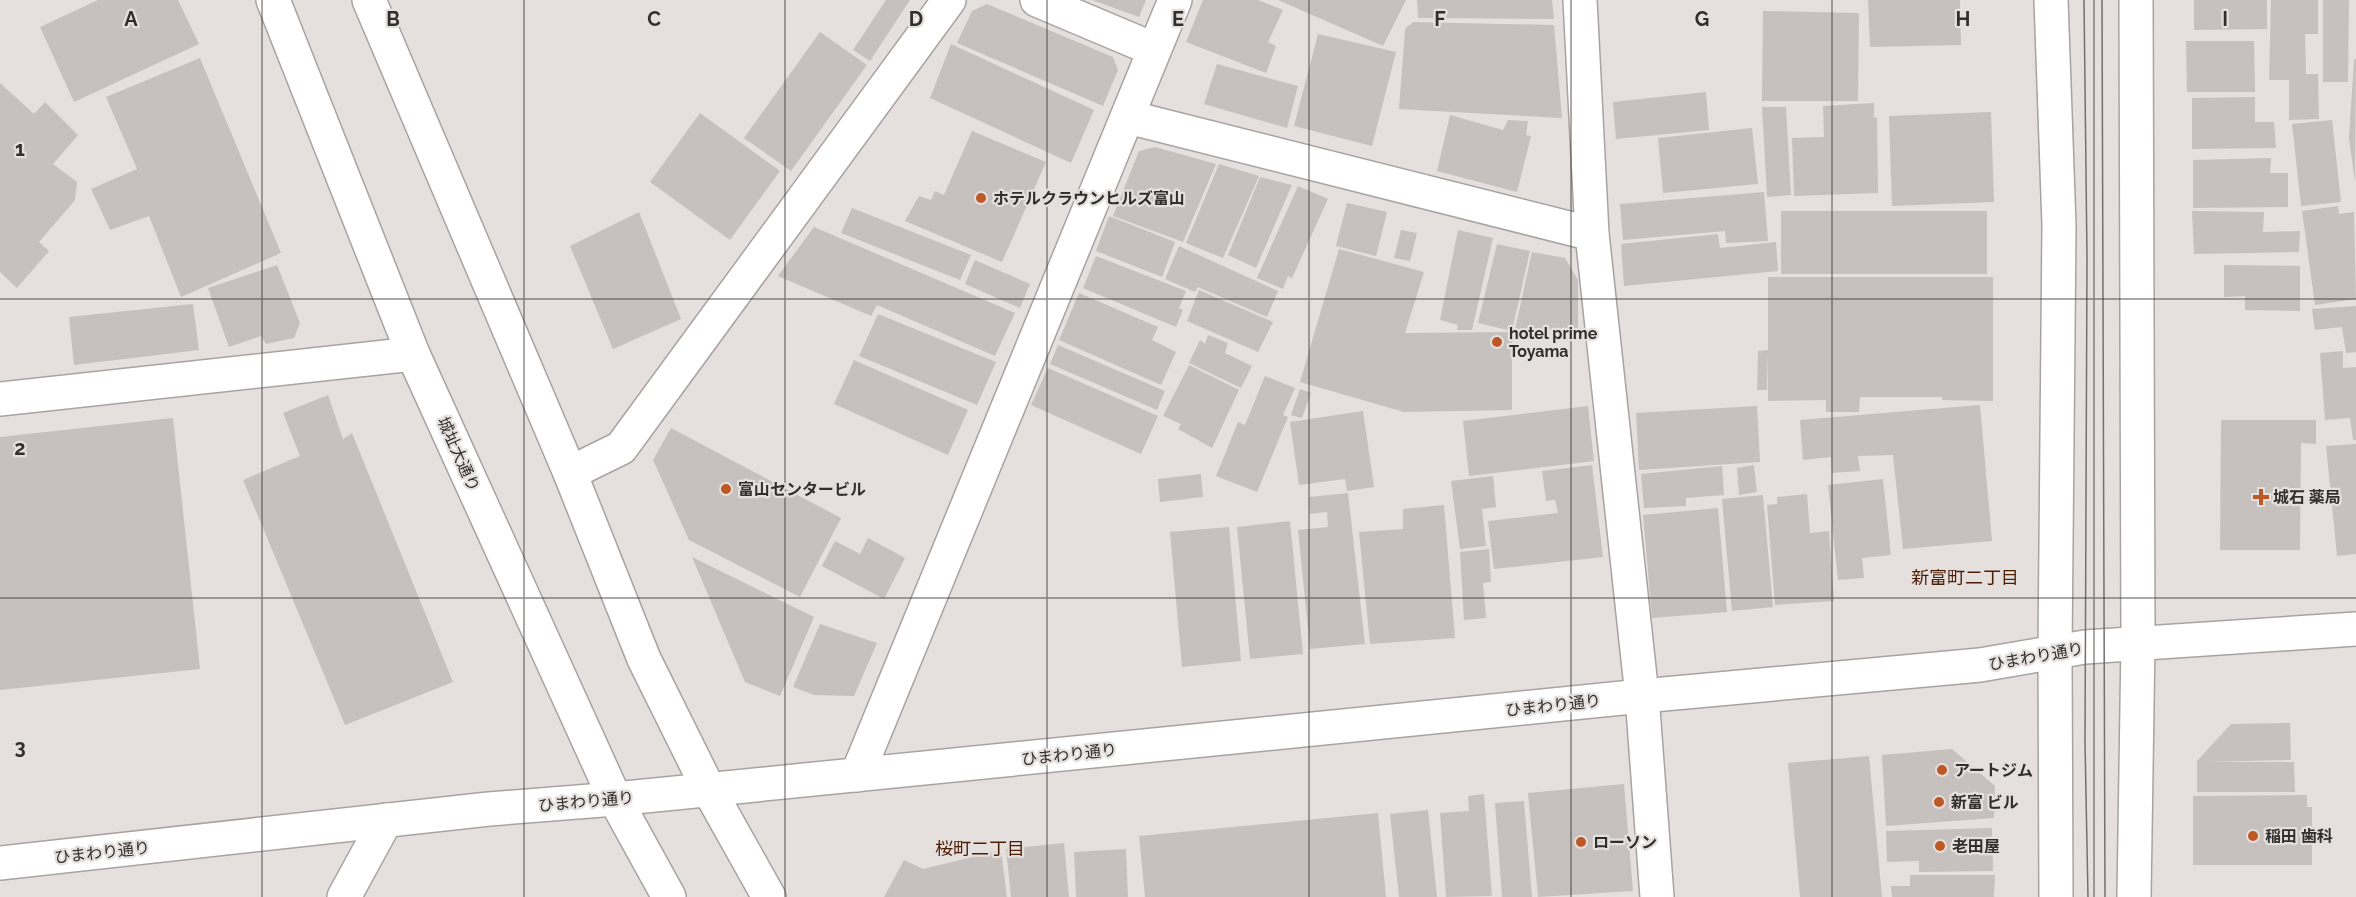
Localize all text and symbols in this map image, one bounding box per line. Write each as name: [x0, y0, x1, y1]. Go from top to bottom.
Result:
text: A: [124, 7, 138, 31]
text: B: [386, 7, 400, 31]
text: C: [647, 7, 661, 31]
text: D: [909, 7, 923, 31]
text: E: [1172, 7, 1184, 31]
text: F: [1434, 7, 1446, 31]
text: G: [1695, 7, 1709, 31]
text: H: [1956, 7, 1970, 31]
text: I: [2222, 7, 2228, 31]
text: 1: [15, 137, 25, 161]
place label: ホテルクラウンヒルズ富山: [993, 189, 1185, 208]
marker: ホテルクラウンヒルズ富山: [974, 191, 988, 205]
place label: hotel prime Toyama: [1509, 324, 1598, 361]
marker: hotel prime Toyama: [1490, 335, 1504, 349]
street label: 城址大通り: [434, 414, 483, 495]
text: 2: [14, 436, 26, 460]
place label: 富山センタービル: [738, 480, 866, 499]
marker: 富山センタービル: [719, 482, 733, 496]
place label: 城石 薬局: [2273, 488, 2341, 507]
marker: 城石 薬局: [2254, 490, 2268, 504]
district label: 新富町二丁目: [1911, 567, 2019, 588]
street label: ひまわり通り: [1987, 639, 2085, 674]
street label: ひまわり通り: [1504, 691, 1602, 720]
text: 3: [14, 735, 26, 759]
street label: ひまわり通り: [1020, 740, 1118, 769]
place label: アートジム: [1954, 761, 2033, 780]
marker: アートジム: [1935, 763, 1949, 777]
street label: ひまわり通り: [537, 788, 635, 815]
place label: 新富 ビル: [1951, 793, 2019, 812]
marker: 新富 ビル: [1932, 795, 1946, 809]
place label: 稲田 歯科: [2265, 827, 2333, 846]
marker: 稲田 歯科: [2246, 829, 2260, 843]
place label: ローソン: [1593, 833, 1657, 852]
marker: ローソン: [1574, 835, 1588, 849]
place label: 老田屋: [1952, 837, 2000, 856]
street label: ひまわり通り: [53, 838, 151, 867]
district label: 桜町二丁目: [935, 838, 1025, 859]
marker: 老田屋: [1933, 839, 1947, 853]

